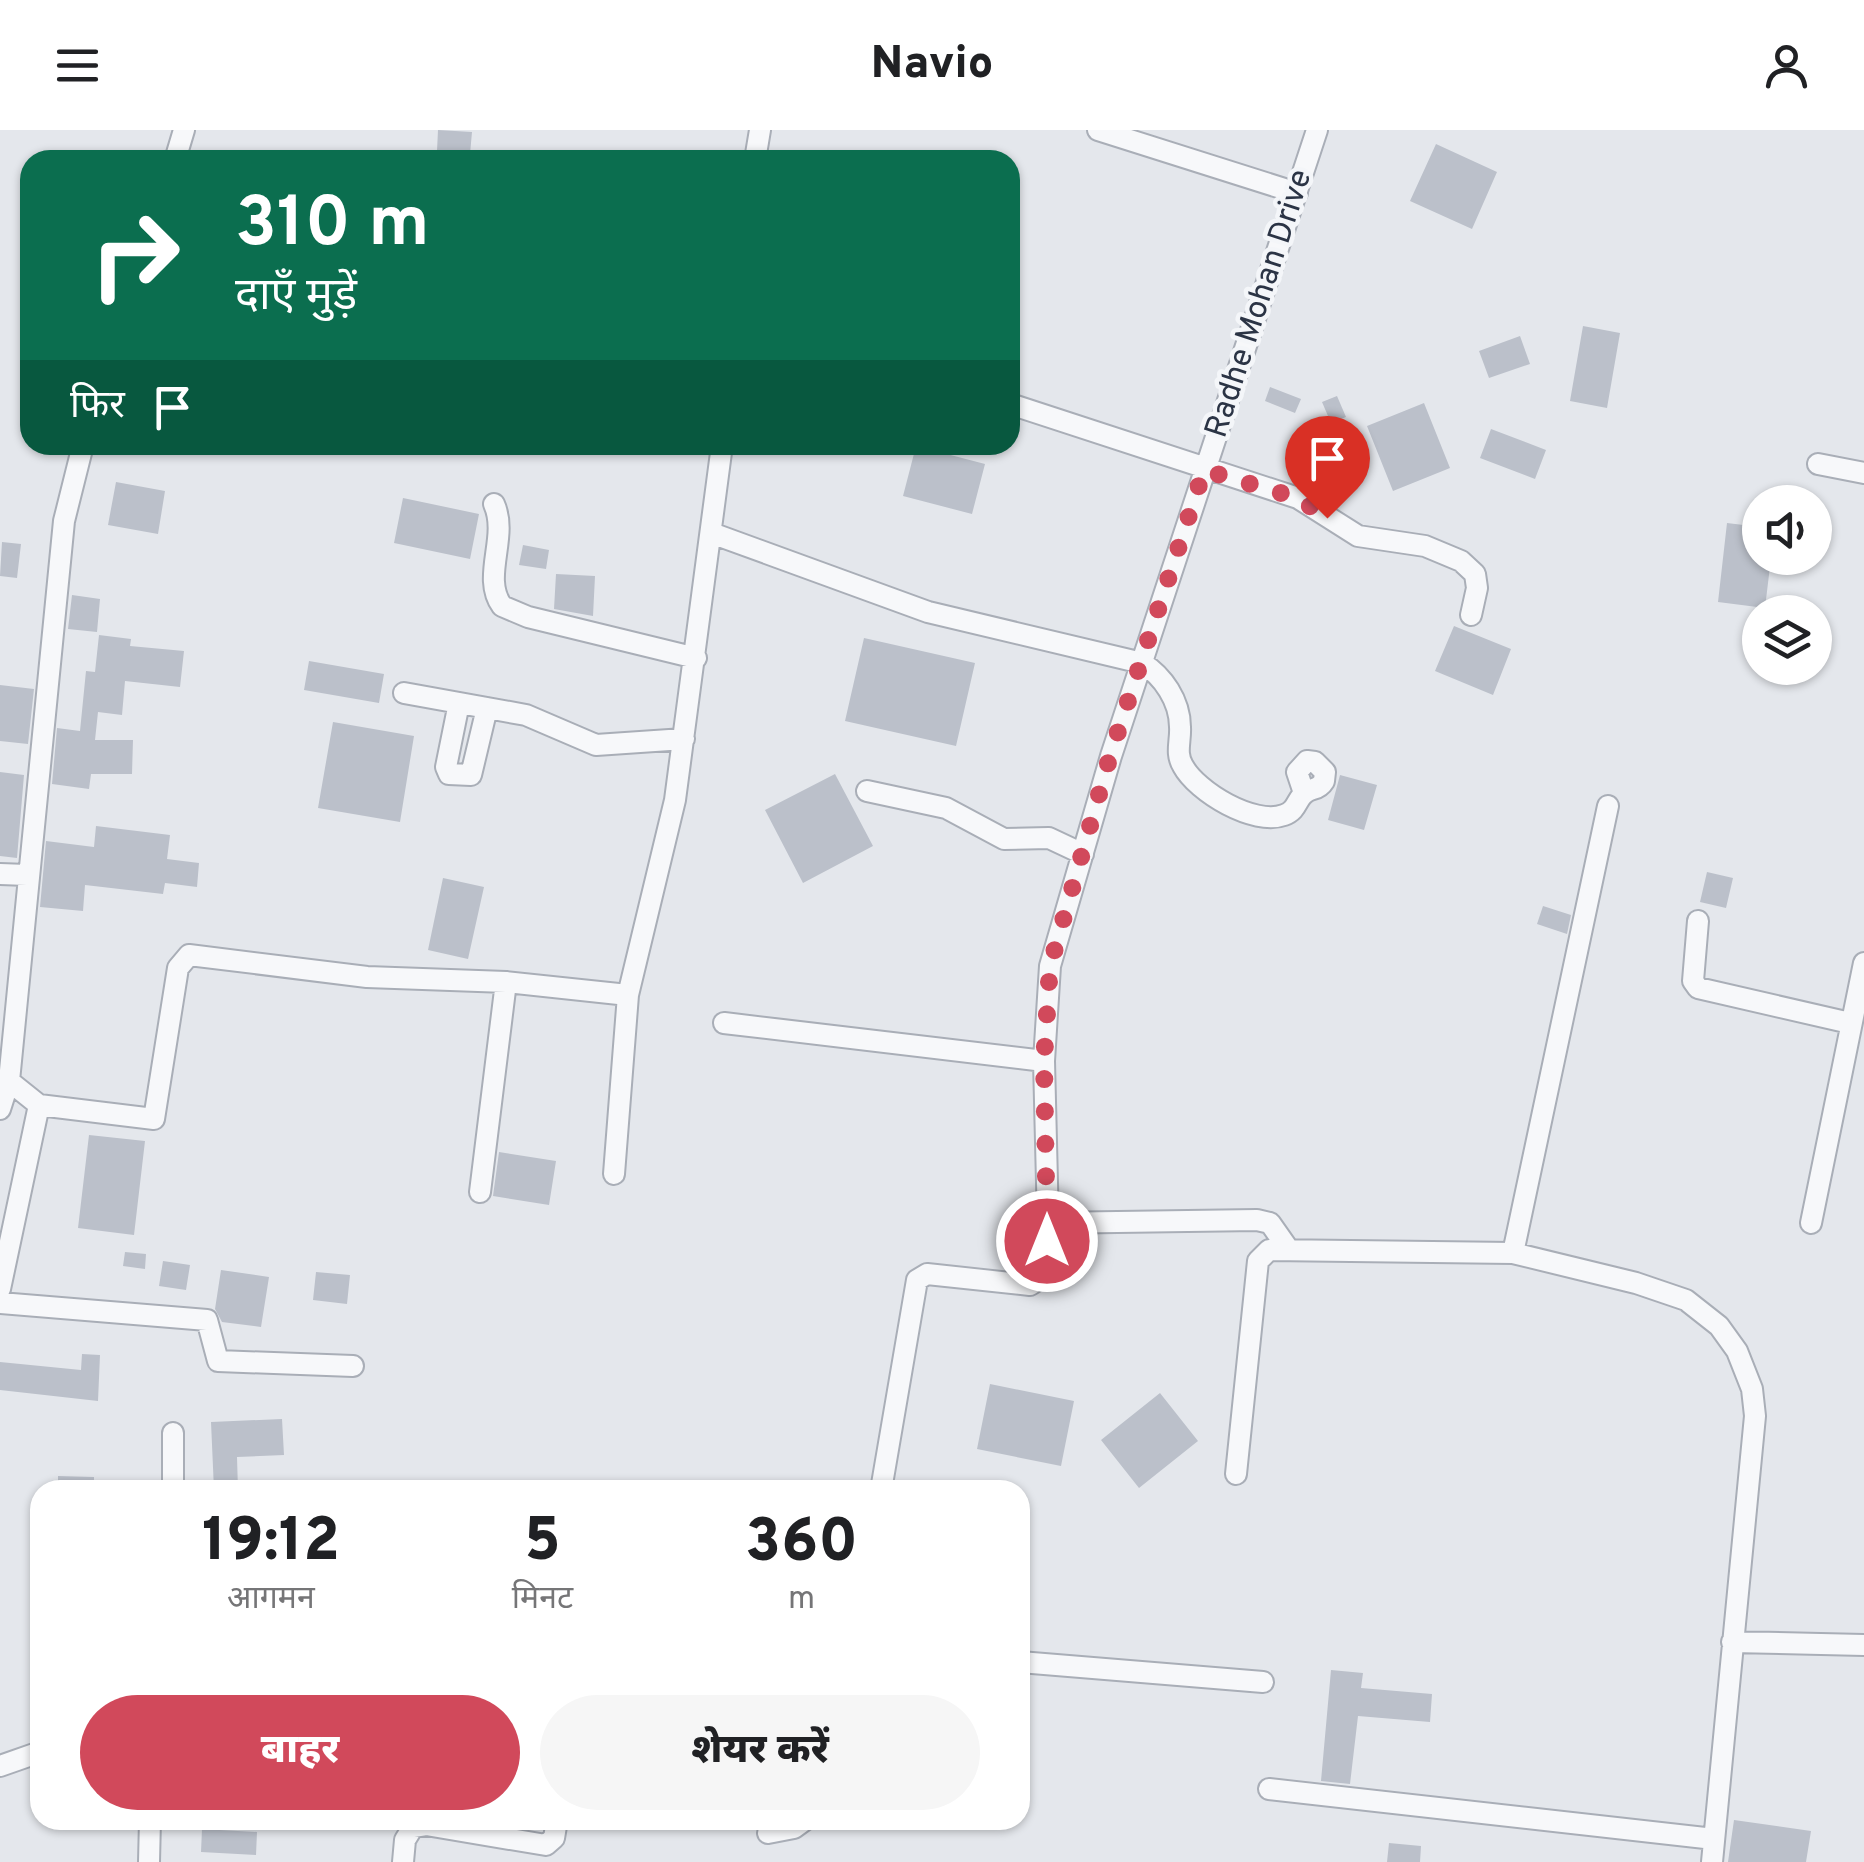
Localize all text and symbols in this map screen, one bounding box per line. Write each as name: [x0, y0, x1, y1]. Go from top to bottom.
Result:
text: Navio: [871, 37, 993, 94]
icon: menu: [50, 38, 105, 93]
icon: person: [1759, 38, 1814, 93]
street label: Radhe Mohan Drive: [1198, 165, 1322, 443]
text: 310 m: [235, 182, 430, 271]
icon: right: [70, 190, 200, 320]
text: दाएँ मुड़ें: [235, 269, 357, 326]
icon: arrive: [145, 380, 200, 435]
text: फिर: [70, 383, 125, 432]
pin: [1285, 416, 1370, 519]
icon: arrive: [1300, 431, 1355, 486]
map controls: [1742, 485, 1832, 685]
button: sound: [1742, 485, 1832, 575]
button: layers: [1742, 595, 1832, 685]
position arrow: [995, 1189, 1099, 1293]
text: 19:12: [202, 1506, 340, 1582]
text: 5: [524, 1506, 561, 1582]
text: 360: [745, 1507, 858, 1583]
text: आगमन: [227, 1580, 315, 1620]
text: मिनट: [512, 1580, 573, 1620]
text: m: [788, 1580, 815, 1620]
button: बाहर: [80, 1695, 520, 1810]
button: शेयर करें: [540, 1695, 980, 1810]

